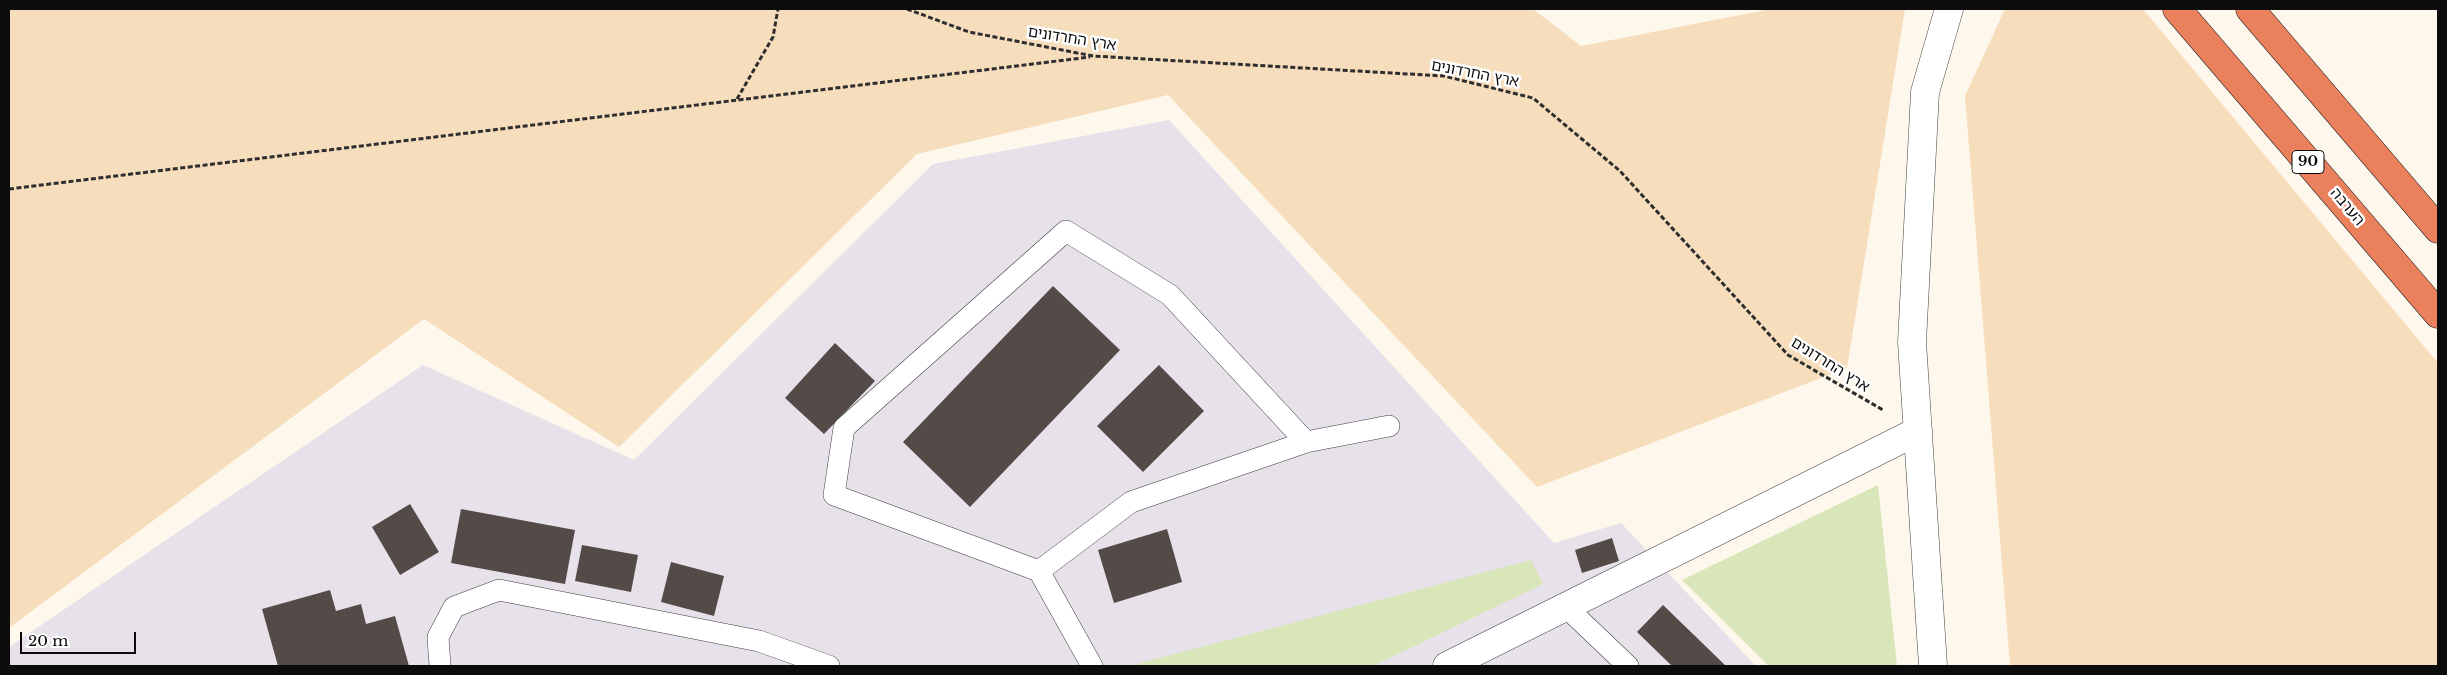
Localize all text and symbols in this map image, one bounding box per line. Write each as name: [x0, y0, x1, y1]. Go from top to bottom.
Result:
street label: ארץ החרדונים: [1027, 23, 1117, 55]
street label: ארץ החרדונים: [1430, 57, 1520, 91]
road number: 90: [2292, 150, 2324, 173]
street label: הערבה: [2326, 185, 2368, 229]
street label: ארץ החרדונים: [1787, 334, 1873, 396]
scale bar: [22, 622, 139, 654]
text: 20 m: [28, 631, 68, 650]

